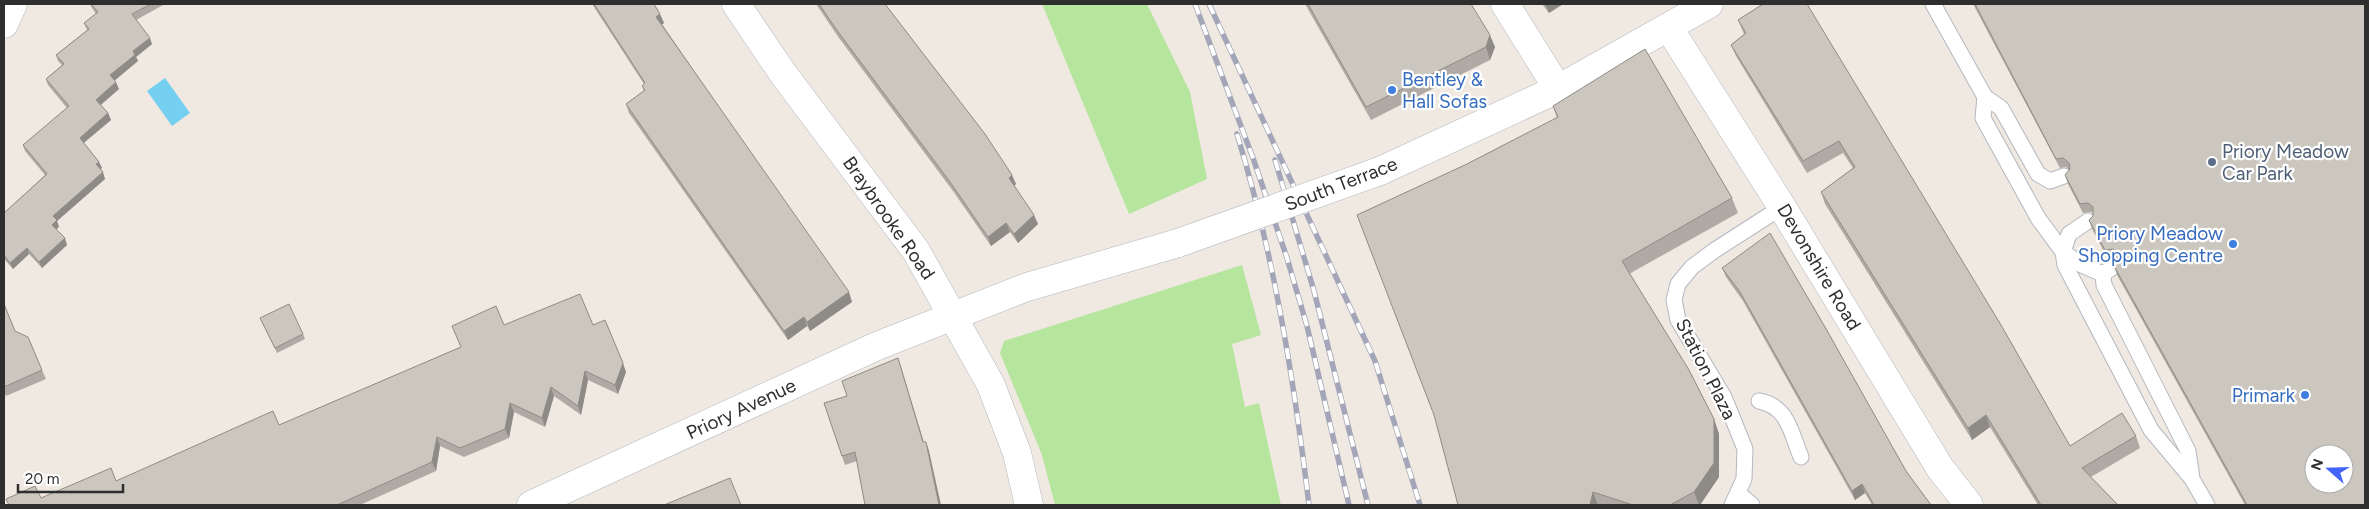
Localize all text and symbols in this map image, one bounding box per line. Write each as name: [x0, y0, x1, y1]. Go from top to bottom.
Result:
place label: Bentley & Hall Sofas: [1402, 68, 1487, 113]
marker: Bentley & Hall Sofas: [1386, 84, 1398, 96]
place label: Priory Meadow Car Park: [2222, 140, 2349, 185]
street label: Braybrooke Road: [838, 152, 940, 284]
street label: South Terrace: [1281, 152, 1401, 216]
marker: Priory Meadow Car Park: [2206, 156, 2218, 168]
street label: Devonshire Road: [1772, 200, 1866, 334]
place label: Priory Meadow Shopping Centre: [2078, 222, 2223, 267]
marker: Priory Meadow Shopping Centre: [2227, 238, 2239, 250]
street label: Station Plaza: [1671, 315, 1741, 423]
street label: Priory Avenue: [683, 374, 799, 444]
place label: Primark: [2232, 384, 2296, 407]
marker: Primark: [2299, 389, 2311, 401]
north arrow: [2304, 444, 2354, 494]
text: N: [2307, 457, 2327, 473]
scale bar: [18, 462, 122, 494]
text: 20 m: [25, 470, 59, 488]

